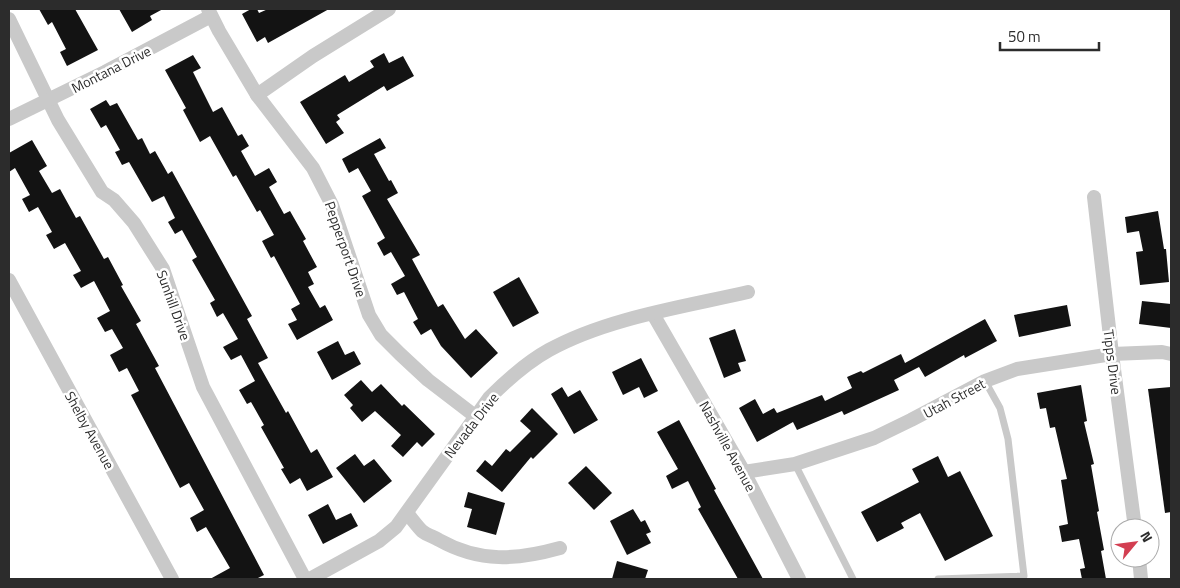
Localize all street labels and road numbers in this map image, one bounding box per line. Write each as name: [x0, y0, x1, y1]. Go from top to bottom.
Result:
street label: Montana Drive: [68, 40, 154, 98]
street label: Pepperport Drive: [320, 198, 372, 300]
street label: Sunhill Drive: [152, 267, 196, 343]
street label: Tipps Drive: [1099, 328, 1127, 396]
street label: Utah Street: [919, 373, 989, 423]
street label: Shelby Avenue: [60, 387, 120, 473]
street label: Nevada Drive: [439, 388, 503, 462]
street label: Nashville Avenue: [694, 397, 762, 495]

